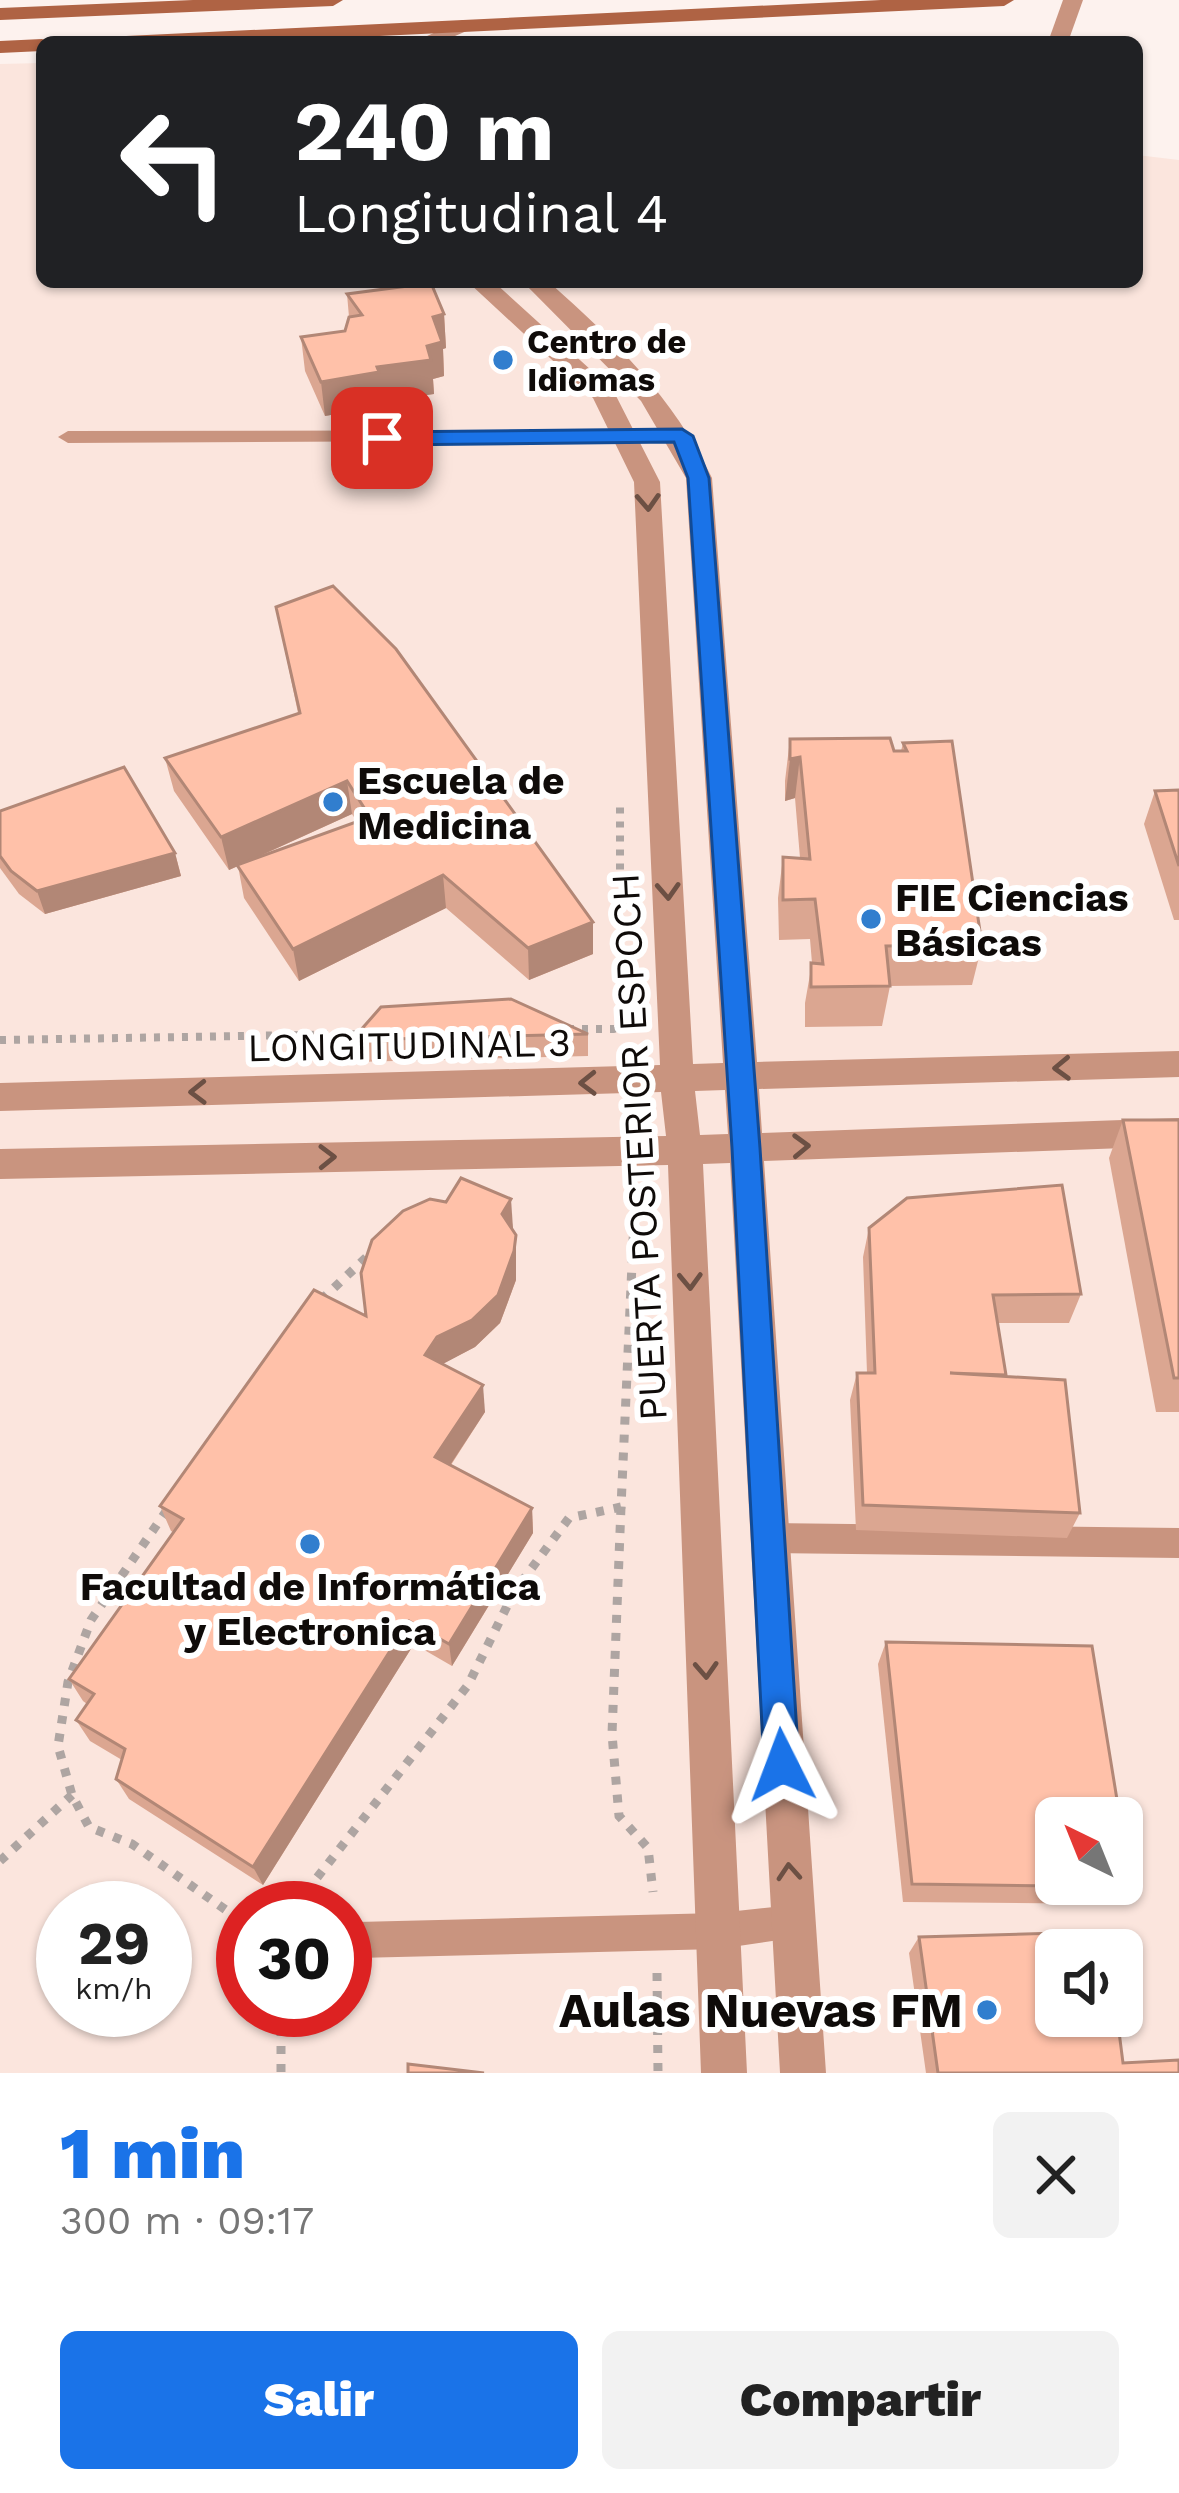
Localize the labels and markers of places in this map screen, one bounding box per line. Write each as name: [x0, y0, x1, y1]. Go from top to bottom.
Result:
place label: Centro de Idiomas: [527, 322, 686, 399]
marker: Centro de Idiomas: [490, 347, 516, 373]
pin: [331, 387, 433, 489]
place label: Escuela de Medicina: [357, 758, 565, 848]
marker: Escuela de Medicina: [320, 789, 346, 815]
place label: FIE Ciencias Básicas: [895, 875, 1129, 965]
marker: FIE Ciencias Básicas: [858, 906, 884, 932]
marker: Facultad de Informática y Electronica: [297, 1531, 323, 1557]
place label: Facultad de Informática y Electronica: [80, 1564, 541, 1654]
place label: Aulas Nuevas FM: [559, 1982, 963, 2039]
marker: Aulas Nuevas FM: [974, 1997, 1000, 2023]

